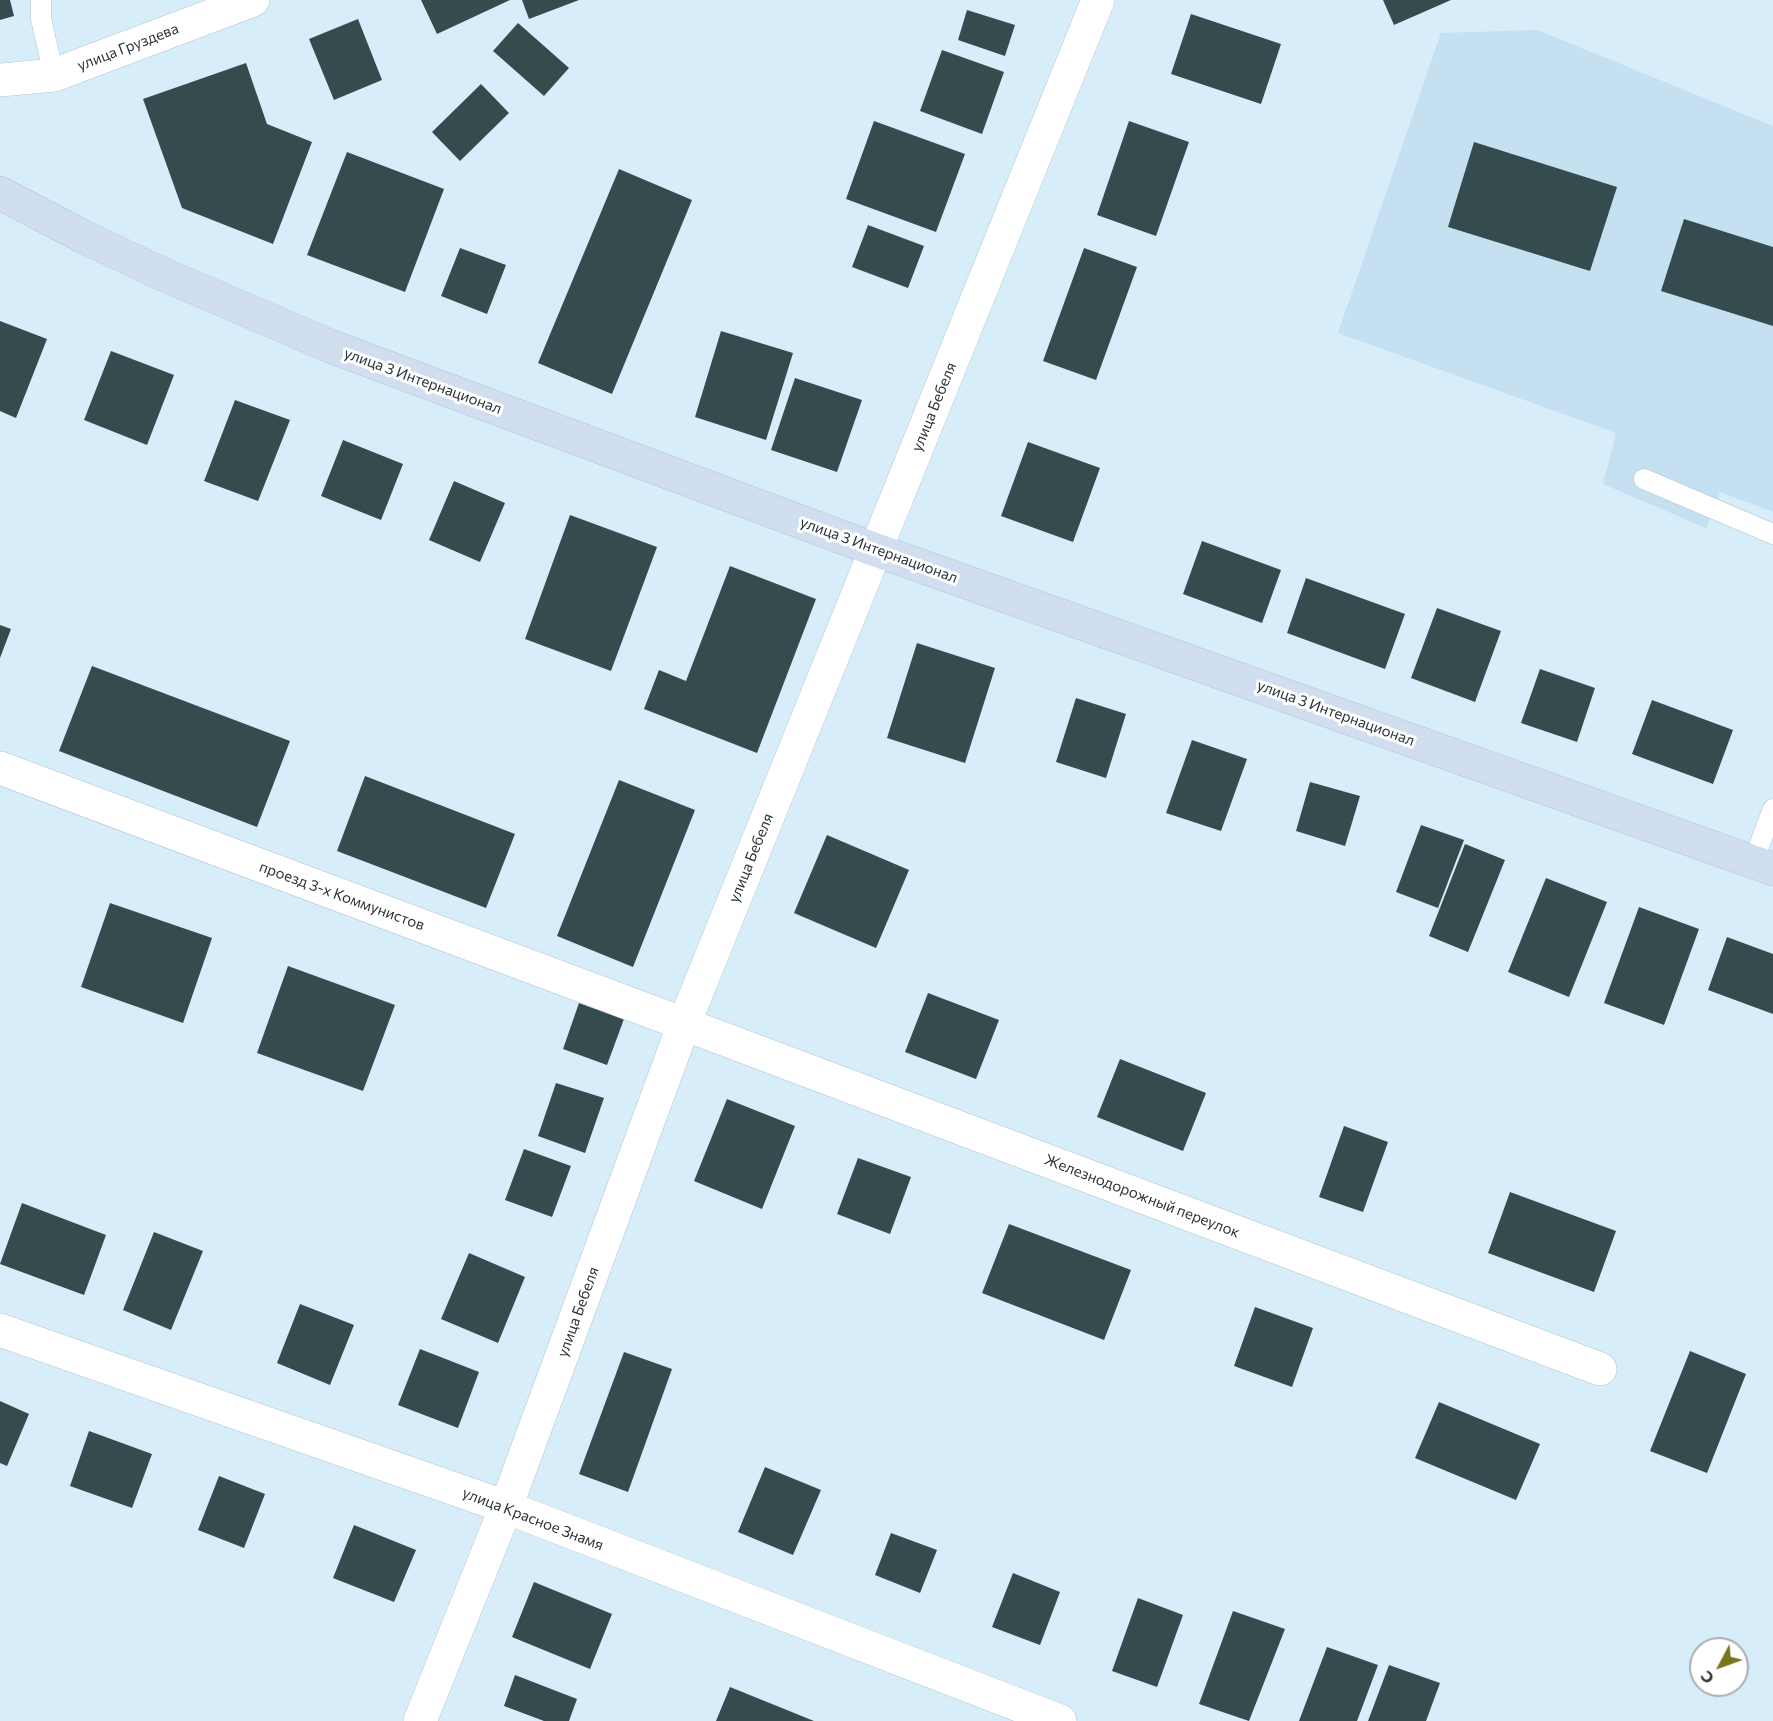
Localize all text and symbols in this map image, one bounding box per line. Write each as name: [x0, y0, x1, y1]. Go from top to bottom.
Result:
street label: улица Груздева: [75, 19, 181, 75]
street label: улица 3 Интернационал: [342, 344, 504, 418]
street label: улица Бебеля: [908, 360, 960, 454]
street label: улица 3 Интернационал: [798, 513, 960, 587]
street label: улица 3 Интернационал: [1255, 676, 1417, 750]
street label: улица Бебеля: [725, 811, 777, 905]
street label: проезд 3-х Коммунистов: [257, 858, 427, 934]
street label: Железнодорожный переулок: [1042, 1150, 1242, 1242]
street label: улица Бебеля: [553, 1264, 603, 1360]
street label: улица Красное Знамя: [460, 1484, 606, 1554]
north arrow: [1689, 1637, 1749, 1697]
text: С: [1696, 1667, 1717, 1688]

